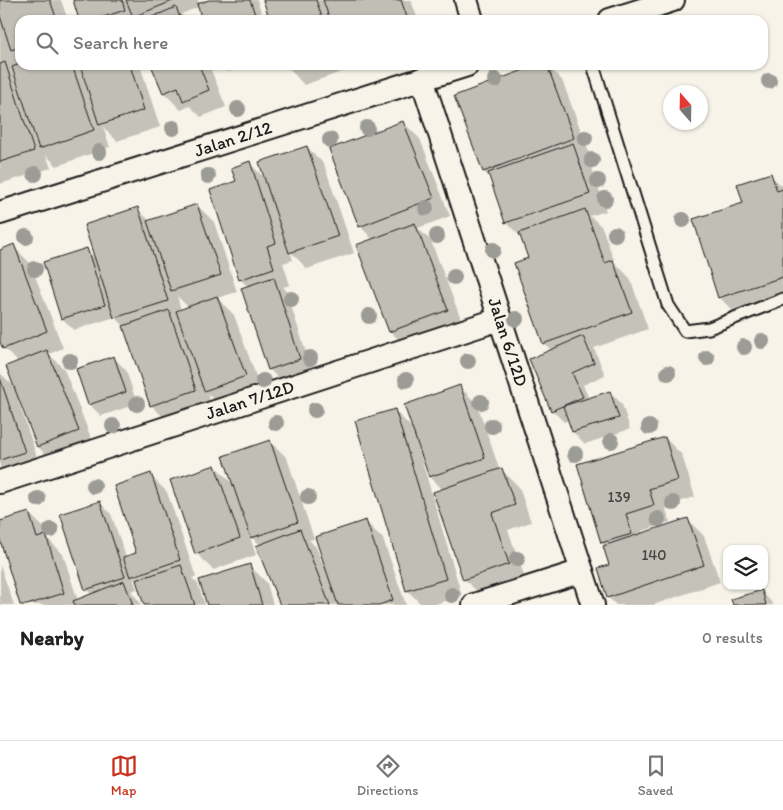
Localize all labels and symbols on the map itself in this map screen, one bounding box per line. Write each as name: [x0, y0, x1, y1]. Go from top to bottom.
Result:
north arrow: [663, 85, 708, 130]
street label: Jalan 2/12: [191, 116, 275, 162]
street label: Jalan 6/12D: [483, 295, 533, 389]
street label: Jalan 7/12D: [203, 375, 297, 425]
house number: 139: [608, 488, 631, 506]
house number: 140: [641, 546, 667, 564]

